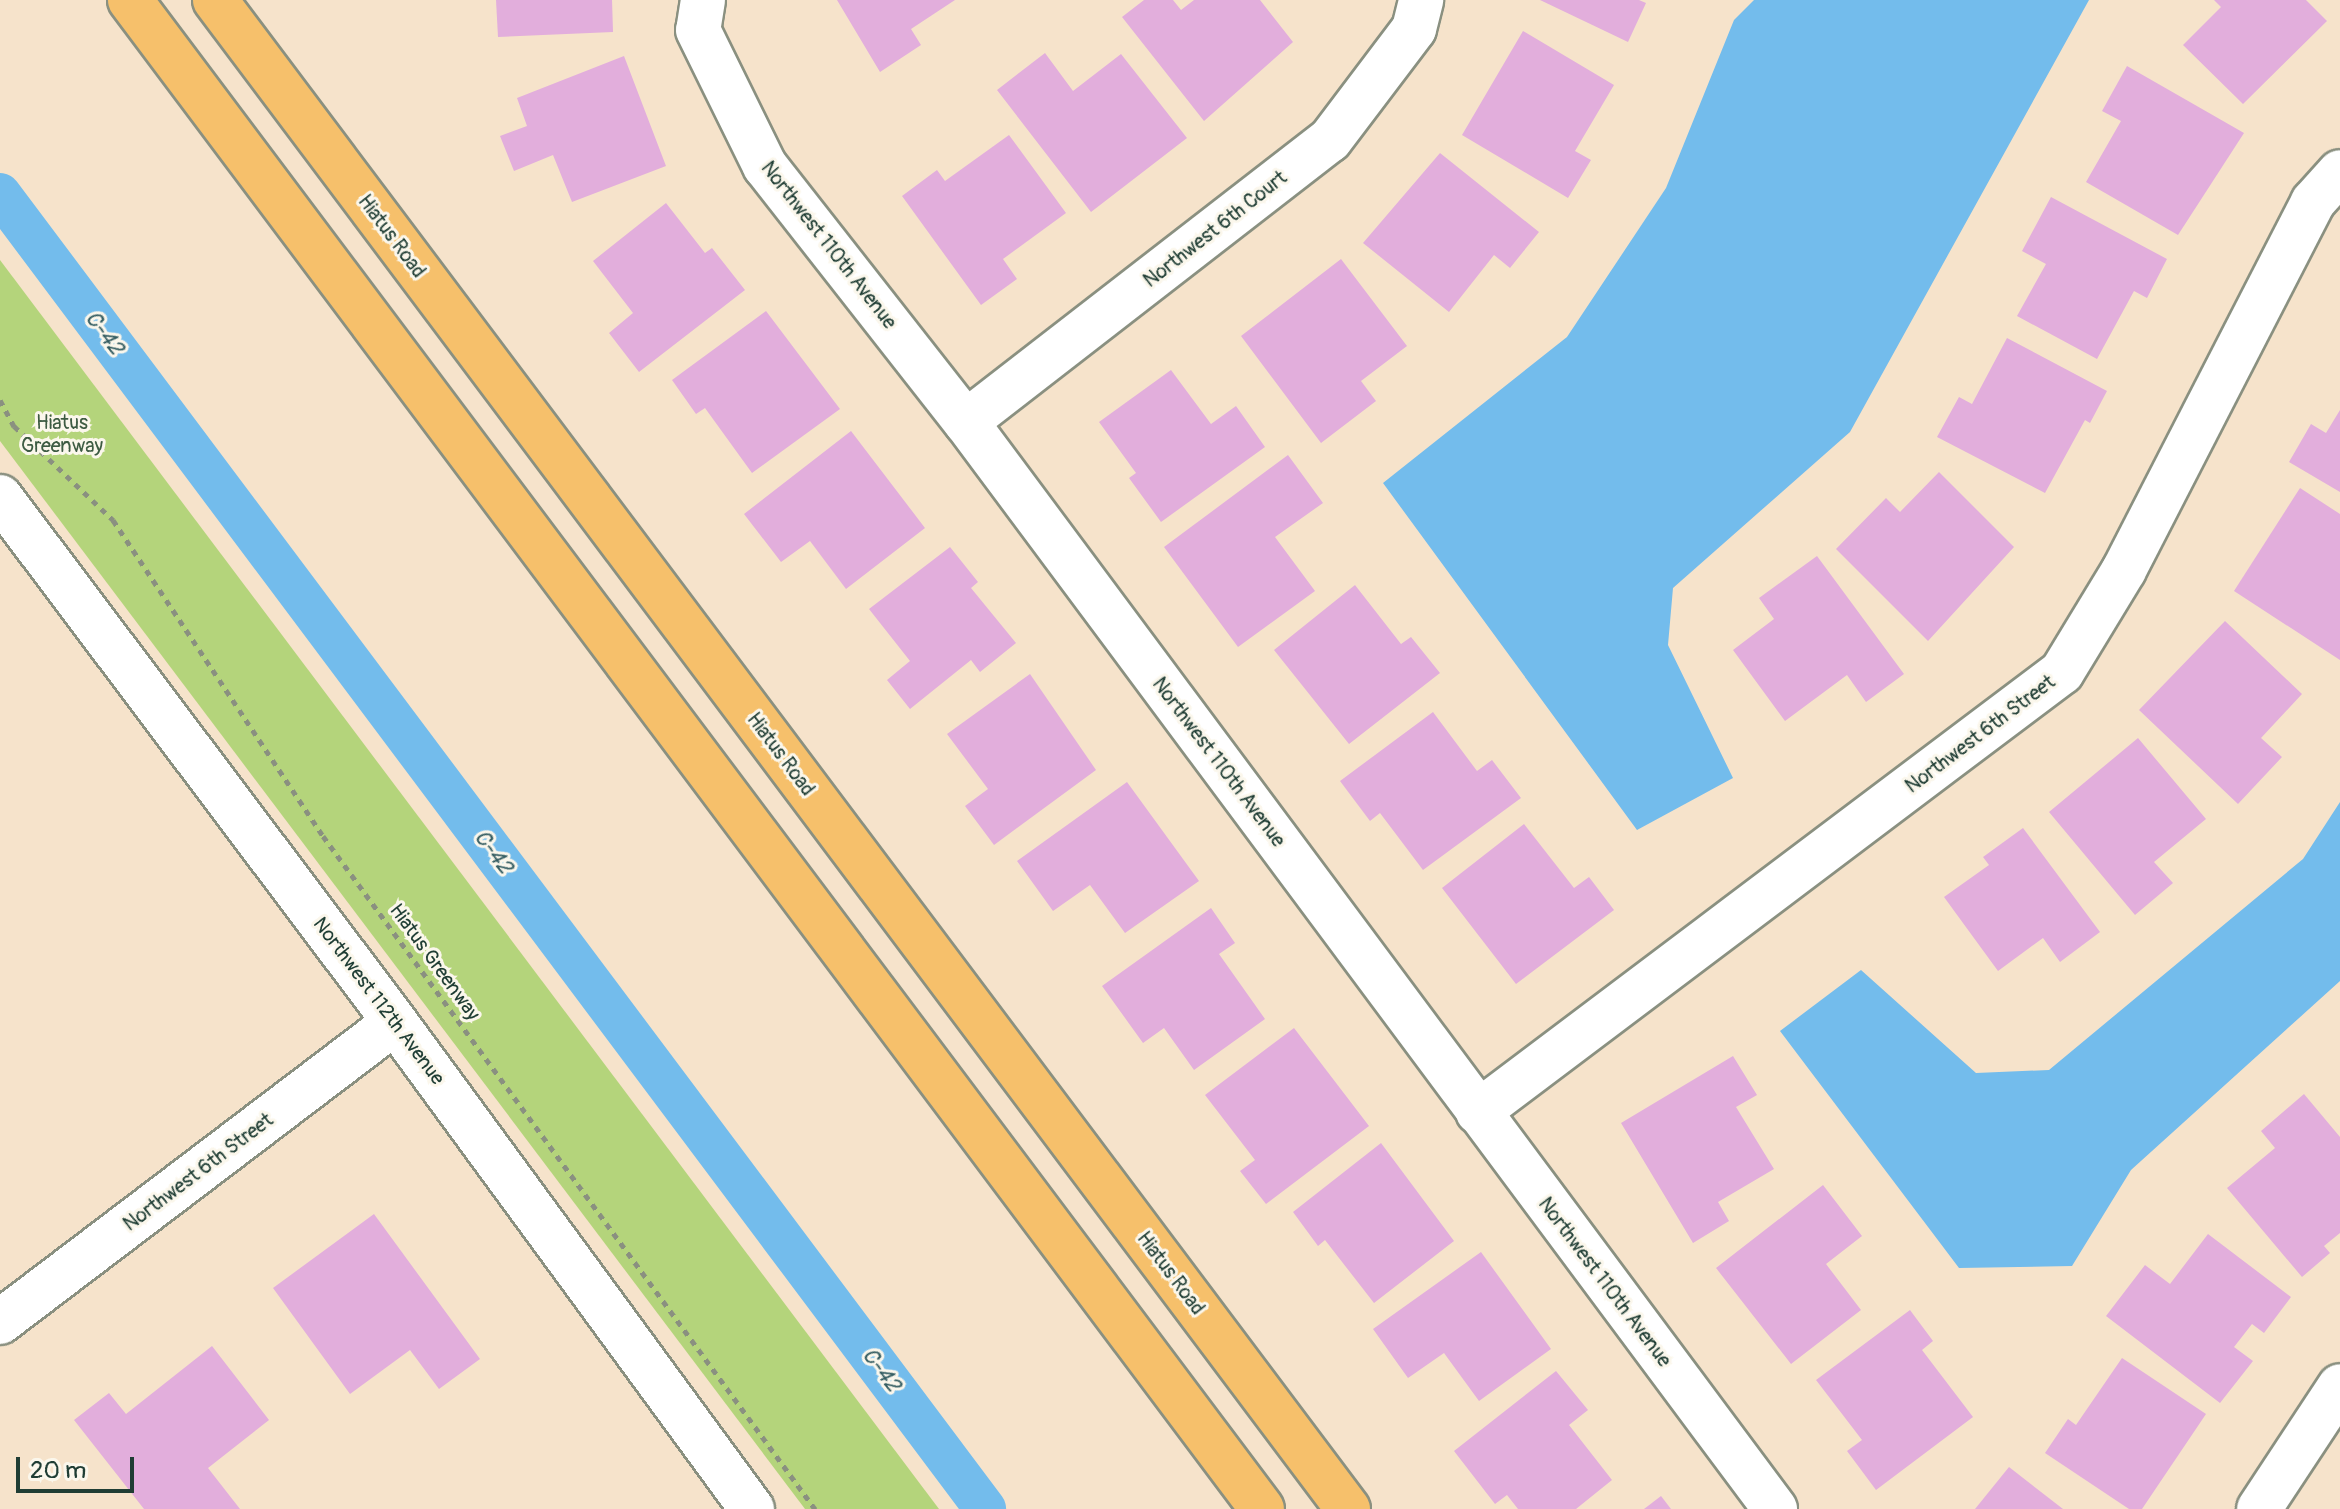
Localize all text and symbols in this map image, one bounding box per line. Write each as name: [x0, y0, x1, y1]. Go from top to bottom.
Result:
street label: Northwest 110th Avenue: [756, 156, 902, 334]
street label: Northwest 6th Court: [1139, 166, 1291, 292]
street label: Hiatus Road: [353, 190, 431, 282]
water label: C-42: [79, 306, 129, 360]
park label: Hiatus Greenway: [21, 410, 103, 457]
street label: Northwest 6th Street: [1900, 670, 2060, 798]
street label: Northwest 110th Avenue: [1147, 672, 1291, 852]
street label: Hiatus Road: [742, 708, 820, 800]
water label: C-42: [468, 825, 518, 879]
street label: Hiatus Greenway: [385, 899, 485, 1025]
street label: Northwest 112th Avenue: [308, 912, 450, 1090]
street label: Northwest 6th Street: [118, 1108, 278, 1236]
street label: Northwest 110th Avenue: [1533, 1192, 1677, 1372]
street label: Hiatus Road: [1132, 1227, 1210, 1319]
water label: C-42: [856, 1343, 906, 1397]
scale bar: [20, 1441, 138, 1491]
text: 20 m: [30, 1456, 86, 1485]

